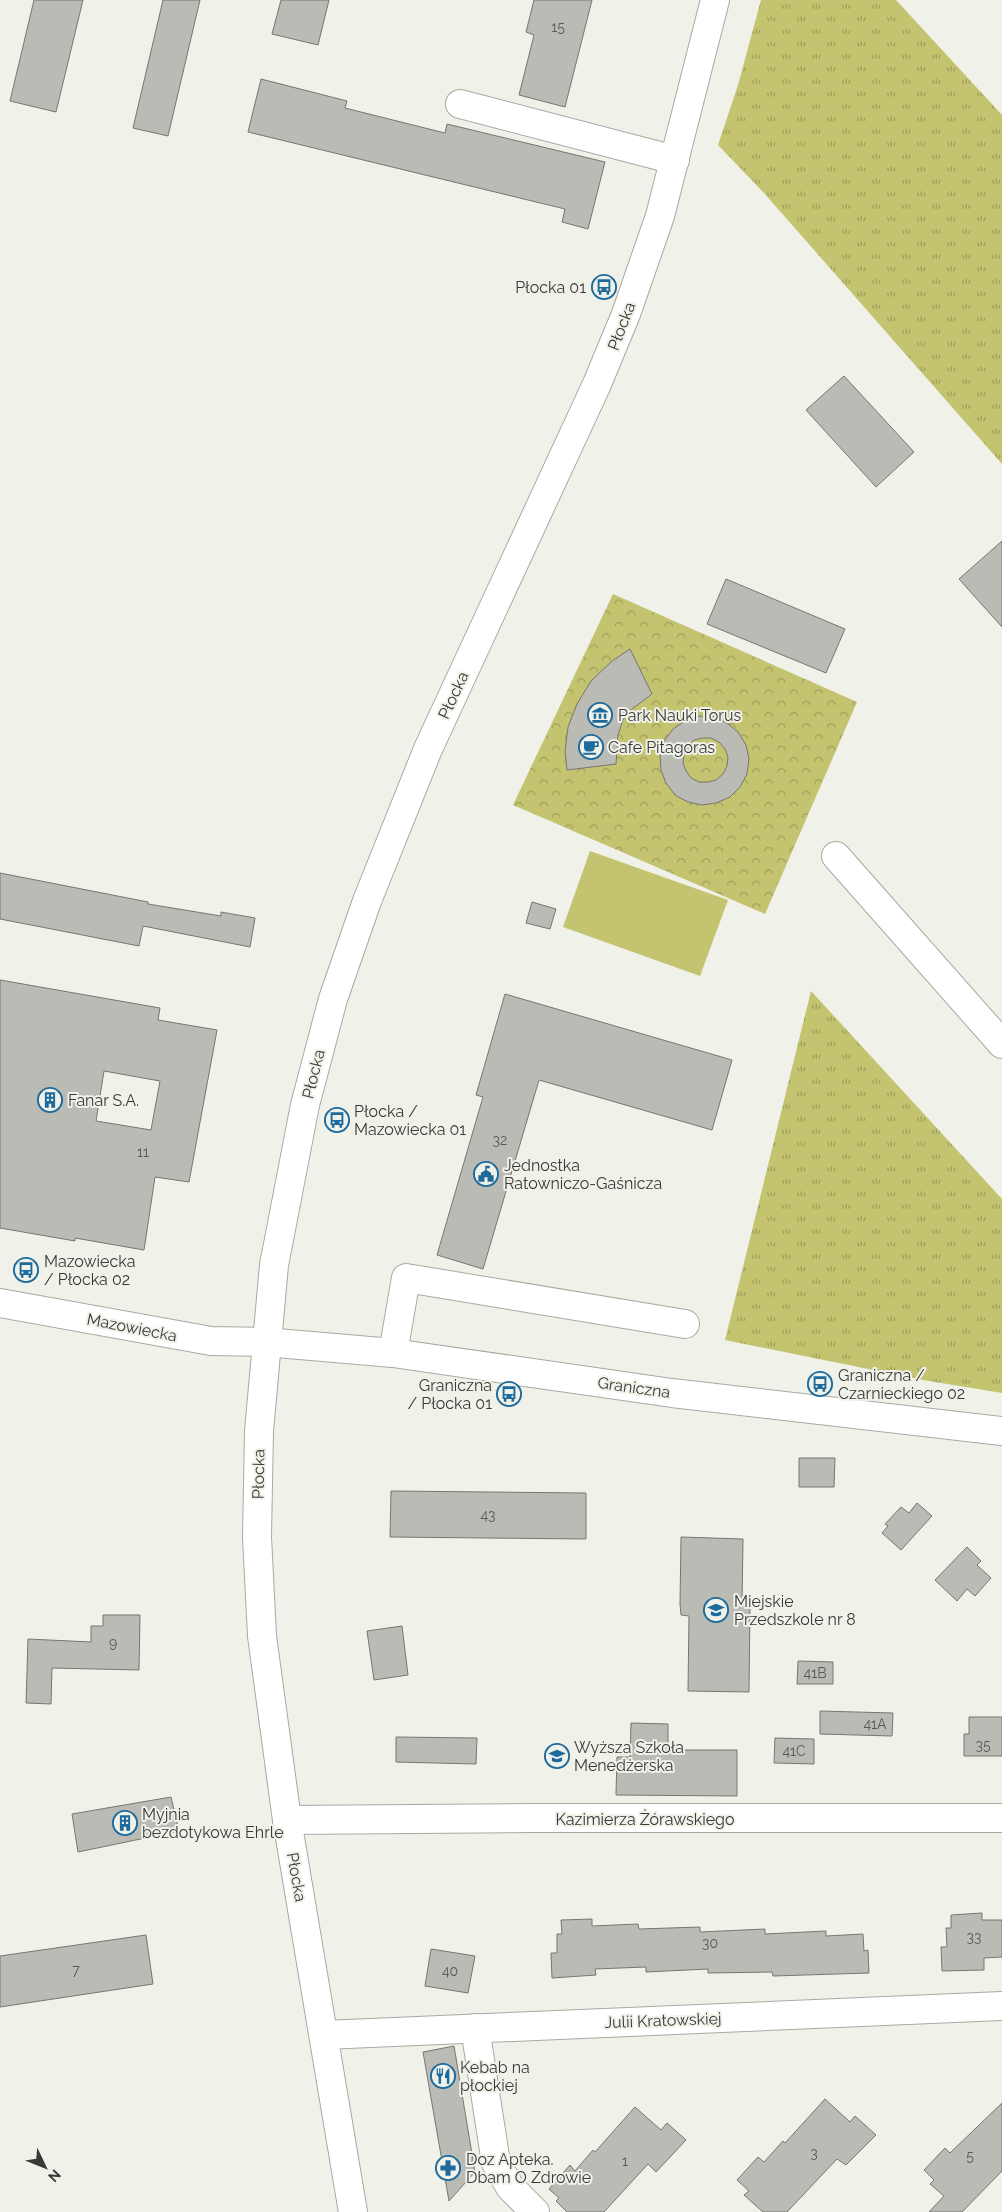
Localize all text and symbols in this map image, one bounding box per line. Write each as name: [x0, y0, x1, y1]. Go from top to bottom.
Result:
house number: 15: [551, 19, 565, 35]
bus stop icon: Płocka 01: [591, 274, 617, 300]
place label: Płocka 01: [515, 278, 586, 297]
street label: Płocka: [604, 299, 639, 353]
street label: Płocka: [434, 668, 473, 722]
museum icon: Park Nauki Torus: [587, 702, 613, 728]
place label: Park Nauki Torus: [618, 706, 741, 725]
cafe icon: Cafe Pitagoras: [578, 734, 604, 760]
place label: Cafe Pitagoras: [608, 738, 715, 757]
street label: Płocka: [298, 1048, 329, 1101]
building icon: Fanar S.A.: [37, 1087, 63, 1113]
place label: Fanar S.A.: [68, 1091, 139, 1110]
place label: Płocka / Mazowiecka 01: [354, 1102, 466, 1139]
bus stop icon: Płocka / Mazowiecka 01: [324, 1107, 350, 1133]
house number: 32: [493, 1132, 507, 1148]
house number: 11: [137, 1144, 149, 1160]
place label: Jednostka Ratowniczo-Gaśnicza: [504, 1156, 662, 1193]
public building icon: Jednostka Ratowniczo-Gaśnicza: [473, 1161, 499, 1187]
place label: Mazowiecka / Płocka 02: [44, 1252, 135, 1289]
bus stop icon: Mazowiecka / Płocka 02: [13, 1257, 39, 1283]
street label: Mazowiecka: [85, 1309, 179, 1346]
place label: Graniczna / Czarnieckiego 02: [838, 1366, 965, 1403]
bus stop icon: Graniczna / Czarnieckiego 02: [807, 1371, 833, 1397]
street label: Graniczna: [596, 1373, 672, 1402]
place label: Graniczna / Płocka 01: [407, 1376, 492, 1413]
bus stop icon: Graniczna / Płocka 01: [496, 1381, 522, 1407]
street label: Płocka: [249, 1449, 268, 1499]
house number: 43: [480, 1507, 496, 1523]
place label: Miejskie Przedszkole nr 8: [734, 1592, 856, 1629]
school or university icon: Miejskie Przedszkole nr 8: [703, 1597, 729, 1623]
house number: 9: [109, 1635, 117, 1651]
house number: 41B: [804, 1665, 826, 1681]
house number: 41A: [863, 1716, 887, 1732]
house number: 35: [975, 1737, 991, 1753]
place label: Wyższa Szkoła Menedżerska: [574, 1738, 684, 1775]
school or university icon: Wyższa Szkoła Menedżerska: [544, 1743, 570, 1769]
house number: 41C: [782, 1743, 806, 1759]
place label: Myjnia bezdotykowa Ehrle: [142, 1805, 284, 1842]
street label: Kazimierza Żórawskiego: [556, 1809, 734, 1829]
building icon: Myjnia bezdotykowa Ehrle: [112, 1810, 138, 1836]
street label: Płocka: [283, 1851, 310, 1903]
house number: 33: [967, 1929, 981, 1945]
house number: 30: [702, 1935, 718, 1951]
house number: 7: [72, 1962, 80, 1978]
house number: 40: [442, 1963, 458, 1979]
street label: Julii Kratowskiej: [604, 2009, 722, 2032]
place label: Kebab na płockiej: [460, 2058, 530, 2095]
restaurant icon: Kebab na płockiej: [430, 2063, 456, 2089]
north arrow: [20, 2142, 70, 2192]
house number: 3: [810, 2145, 818, 2161]
house number: 5: [966, 2148, 974, 2164]
place label: Doz Apteka. Dbam O Zdrowie: [466, 2150, 591, 2187]
house number: 1: [622, 2153, 628, 2169]
pharmacy icon: Doz Apteka. Dbam O Zdrowie: [435, 2155, 461, 2181]
text: N: [45, 2167, 64, 2185]

